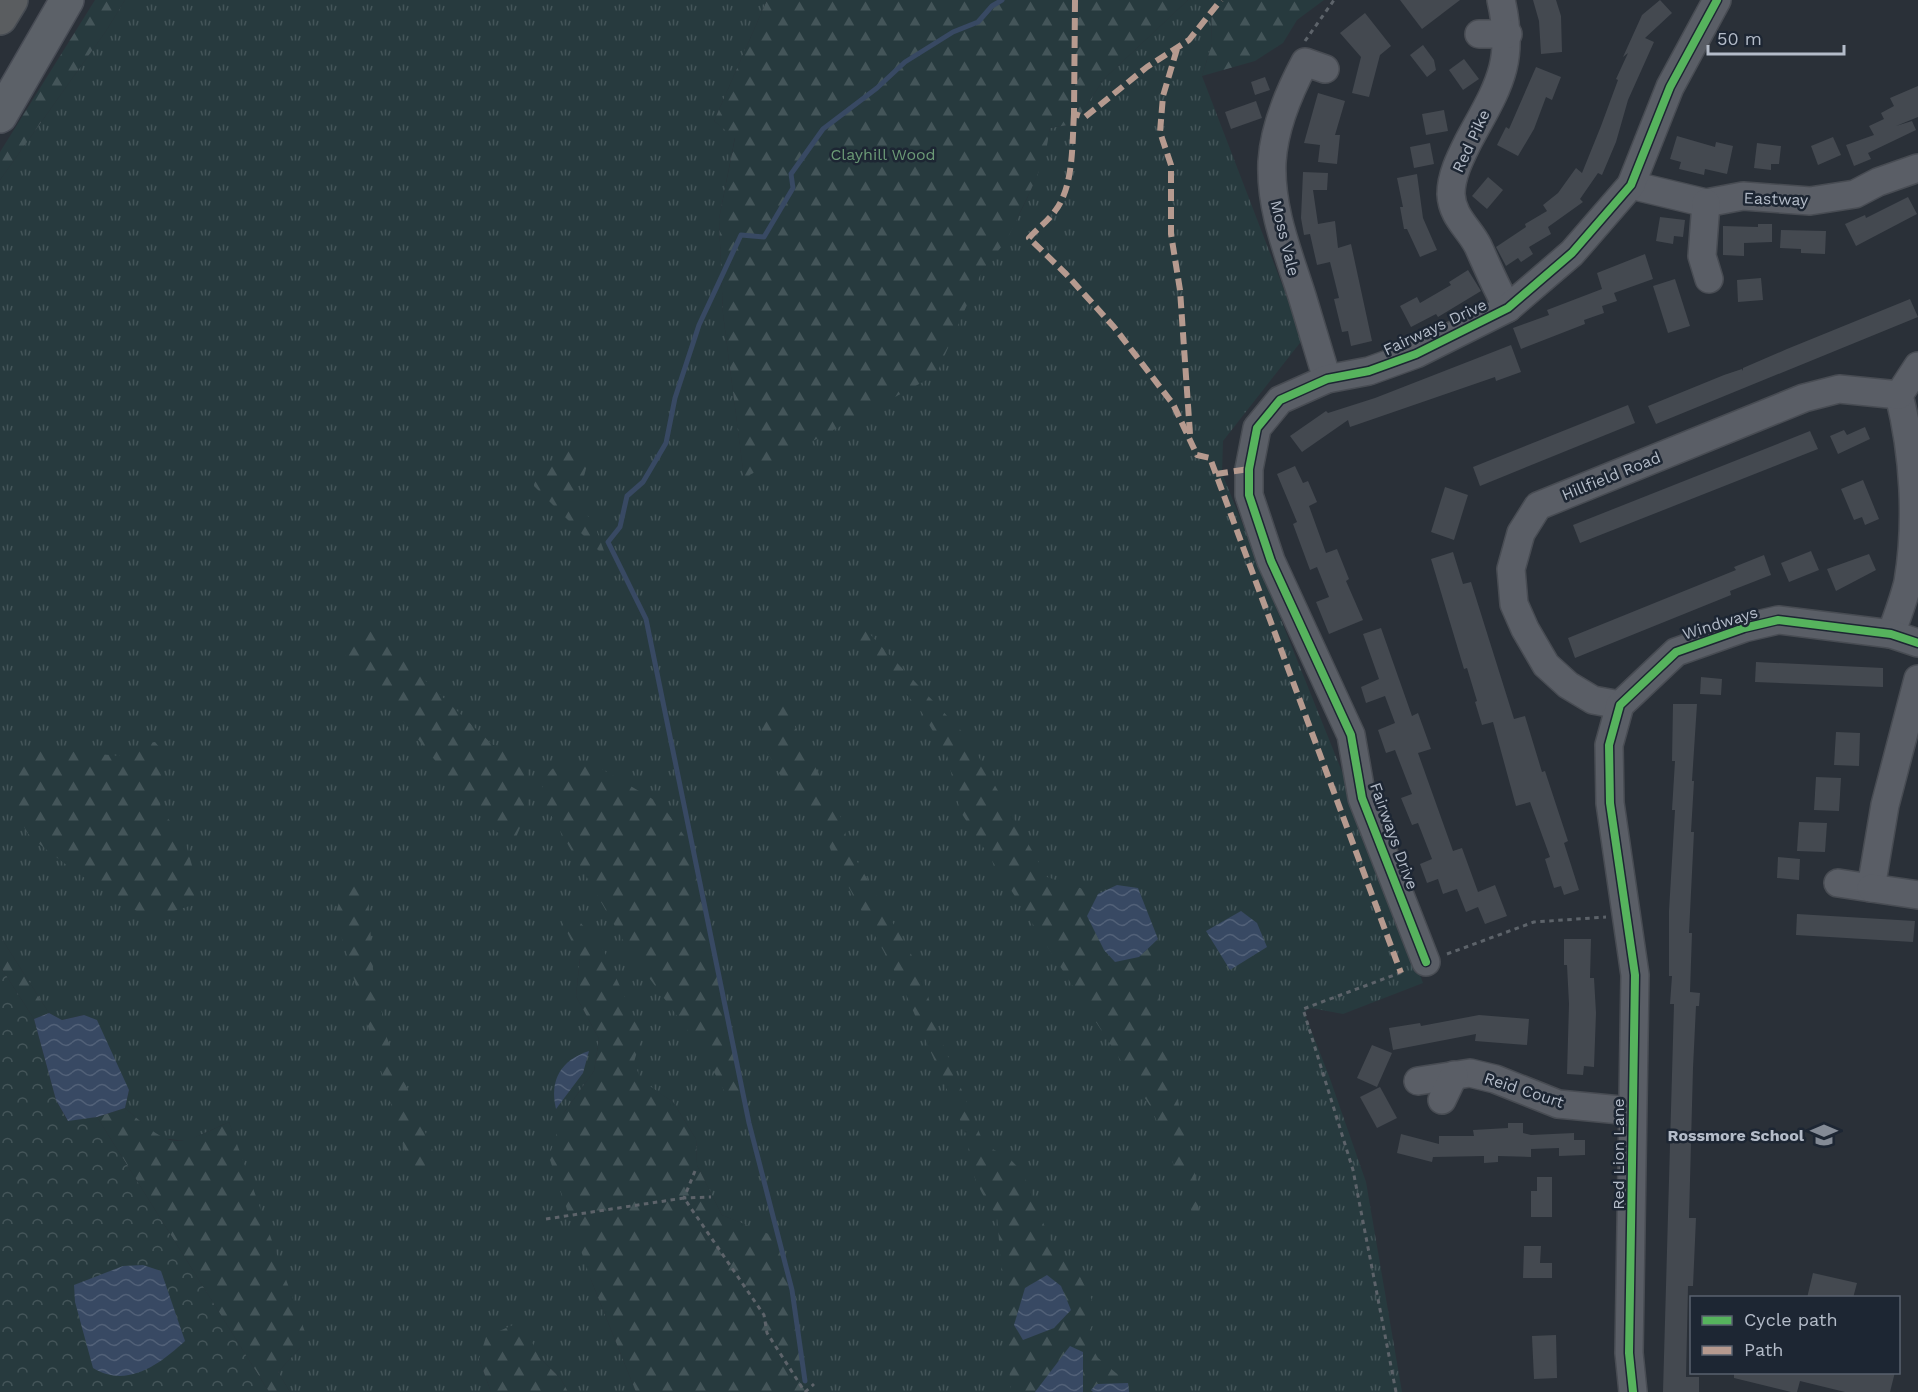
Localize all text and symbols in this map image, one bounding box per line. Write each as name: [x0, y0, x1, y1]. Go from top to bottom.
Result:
scale bar: [1708, 18, 1844, 56]
text: 50 m: [1717, 28, 1762, 49]
street label: Red Pike: [1448, 107, 1494, 175]
park label: Clayhill Wood: [830, 145, 936, 164]
street label: Eastway: [1743, 188, 1809, 210]
street label: Moss Vale: [1266, 198, 1304, 278]
street label: Fairways Drive: [1380, 295, 1490, 359]
street label: Hillfield Road: [1559, 448, 1663, 504]
street label: Windways: [1680, 603, 1760, 643]
street label: Fairways Drive: [1366, 780, 1422, 892]
street label: Reid Court: [1482, 1068, 1566, 1112]
street label: Red Lion Lane: [1609, 1098, 1628, 1210]
school or university icon: Rossmore School: [1809, 1120, 1839, 1150]
place label: Rossmore School: [1667, 1126, 1805, 1145]
legend: [1690, 1296, 1900, 1374]
text: Cycle path: [1744, 1309, 1838, 1330]
text: Path: [1744, 1339, 1784, 1360]

